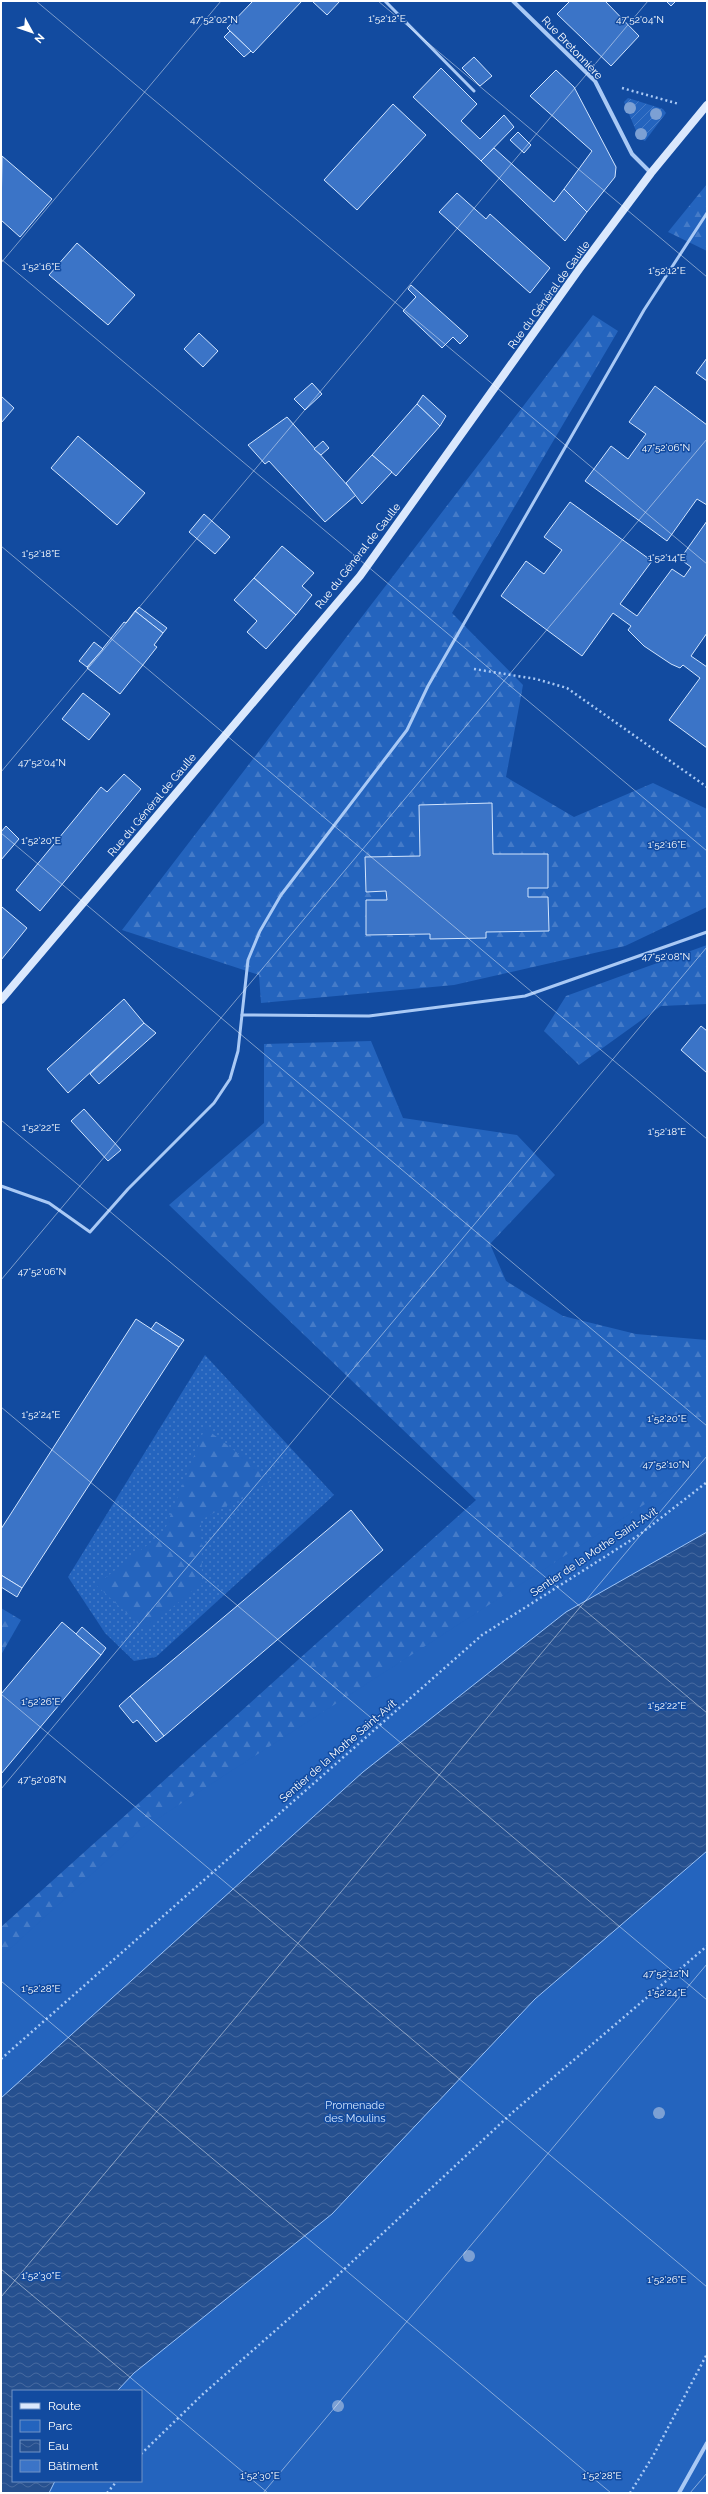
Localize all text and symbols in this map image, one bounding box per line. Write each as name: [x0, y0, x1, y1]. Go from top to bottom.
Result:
north arrow: [12, 12, 52, 52]
text: 1°52'12"E: [368, 13, 406, 24]
text: 47°52'02"N: [190, 14, 238, 25]
street label: Rue Bretonnière: [539, 14, 606, 82]
text: 47°52'04"N: [616, 14, 664, 25]
text: N: [32, 31, 47, 46]
street label: Rue du Général de Gaulle: [505, 238, 593, 352]
text: 1°52'16"E: [22, 261, 60, 272]
text: 1°52'12"E: [648, 265, 686, 276]
text: 47°52'06"N: [642, 442, 690, 453]
street label: Rue du Général de Gaulle: [313, 500, 404, 611]
text: 1°52'18"E: [22, 548, 60, 559]
text: 1°52'14"E: [648, 552, 686, 563]
street label: Rue du Général de Gaulle: [105, 750, 199, 859]
text: 47°52'04"N: [18, 757, 66, 768]
text: 1°52'20"E: [21, 835, 61, 846]
text: 1°52'16"E: [648, 839, 686, 850]
text: 47°52'08"N: [642, 951, 690, 962]
text: 1°52'22"E: [22, 1122, 60, 1133]
text: 1°52'18"E: [648, 1126, 686, 1137]
text: 47°52'06"N: [18, 1266, 66, 1277]
text: 1°52'24"E: [22, 1409, 60, 1420]
text: 1°52'20"E: [647, 1413, 687, 1424]
text: 47°52'10"N: [643, 1459, 689, 1470]
street label: Sentier de la Mothe Saint-Avit: [528, 1504, 660, 1599]
text: 1°52'26"E: [21, 1696, 61, 1707]
street label: Sentier de la Mothe Saint-Avit: [277, 1697, 399, 1805]
text: 1°52'22"E: [648, 1700, 686, 1711]
text: 47°52'08"N: [18, 1774, 66, 1785]
text: 47°52'12"N: [643, 1968, 689, 1979]
text: 1°52'28"E: [21, 1983, 61, 1994]
text: 1°52'24"E: [648, 1987, 686, 1998]
park label: Promenade des Moulins: [324, 2099, 386, 2125]
text: 1°52'30"E: [21, 2270, 61, 2281]
text: 1°52'26"E: [647, 2274, 687, 2285]
legend: [12, 2390, 142, 2482]
text: Route: [48, 2399, 81, 2413]
text: Parc: [48, 2419, 73, 2433]
text: Eau: [48, 2439, 69, 2453]
text: Bâtiment: [48, 2459, 98, 2473]
text: 1°52'30"E: [240, 2470, 280, 2481]
text: 1°52'28"E: [582, 2470, 622, 2481]

